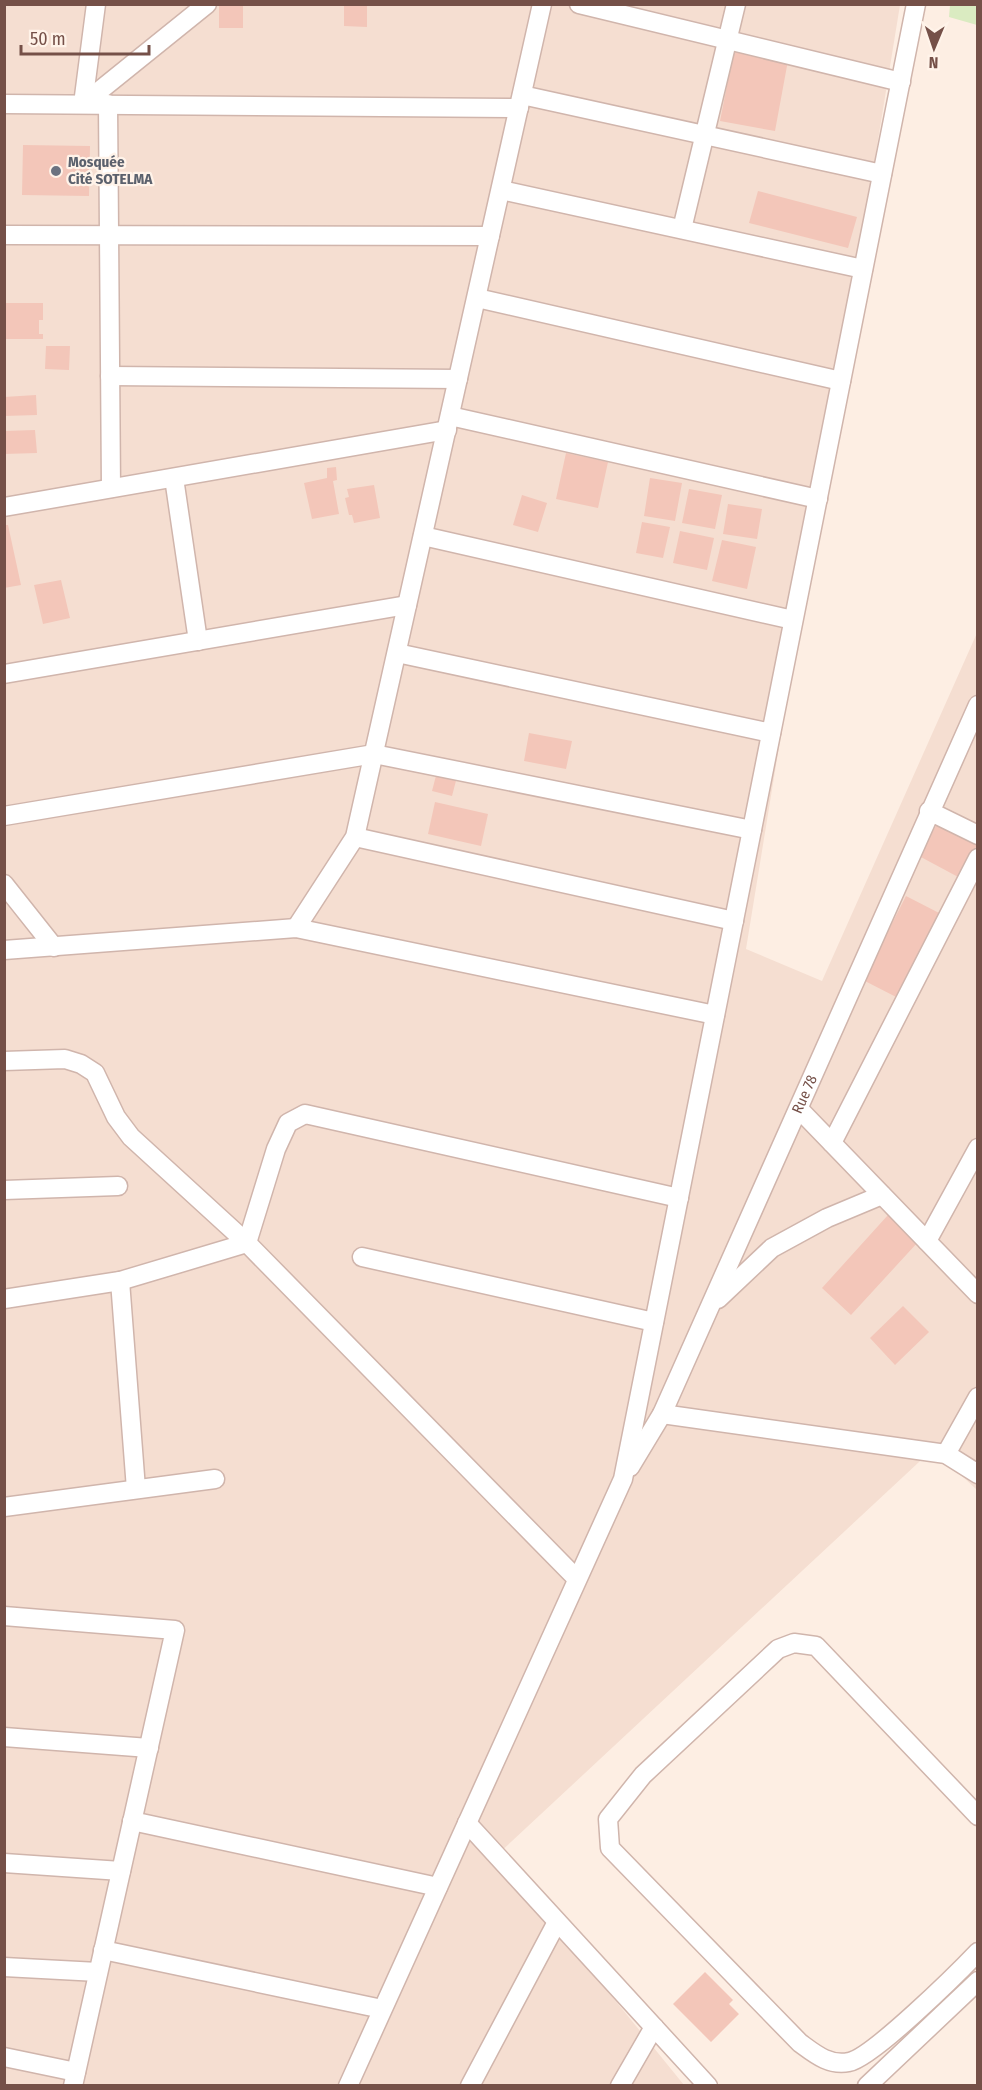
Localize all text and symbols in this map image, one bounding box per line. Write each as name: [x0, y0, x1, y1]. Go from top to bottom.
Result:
scale bar: [21, 18, 148, 56]
north arrow: [904, 18, 964, 78]
text: 50 m: [30, 28, 66, 50]
text: N: [928, 53, 939, 72]
place label: Mosquée Cité SOTELMA: [68, 153, 153, 188]
marker: Mosquée Cité SOTELMA: [49, 164, 63, 178]
street label: Rue 78: [788, 1072, 821, 1116]

